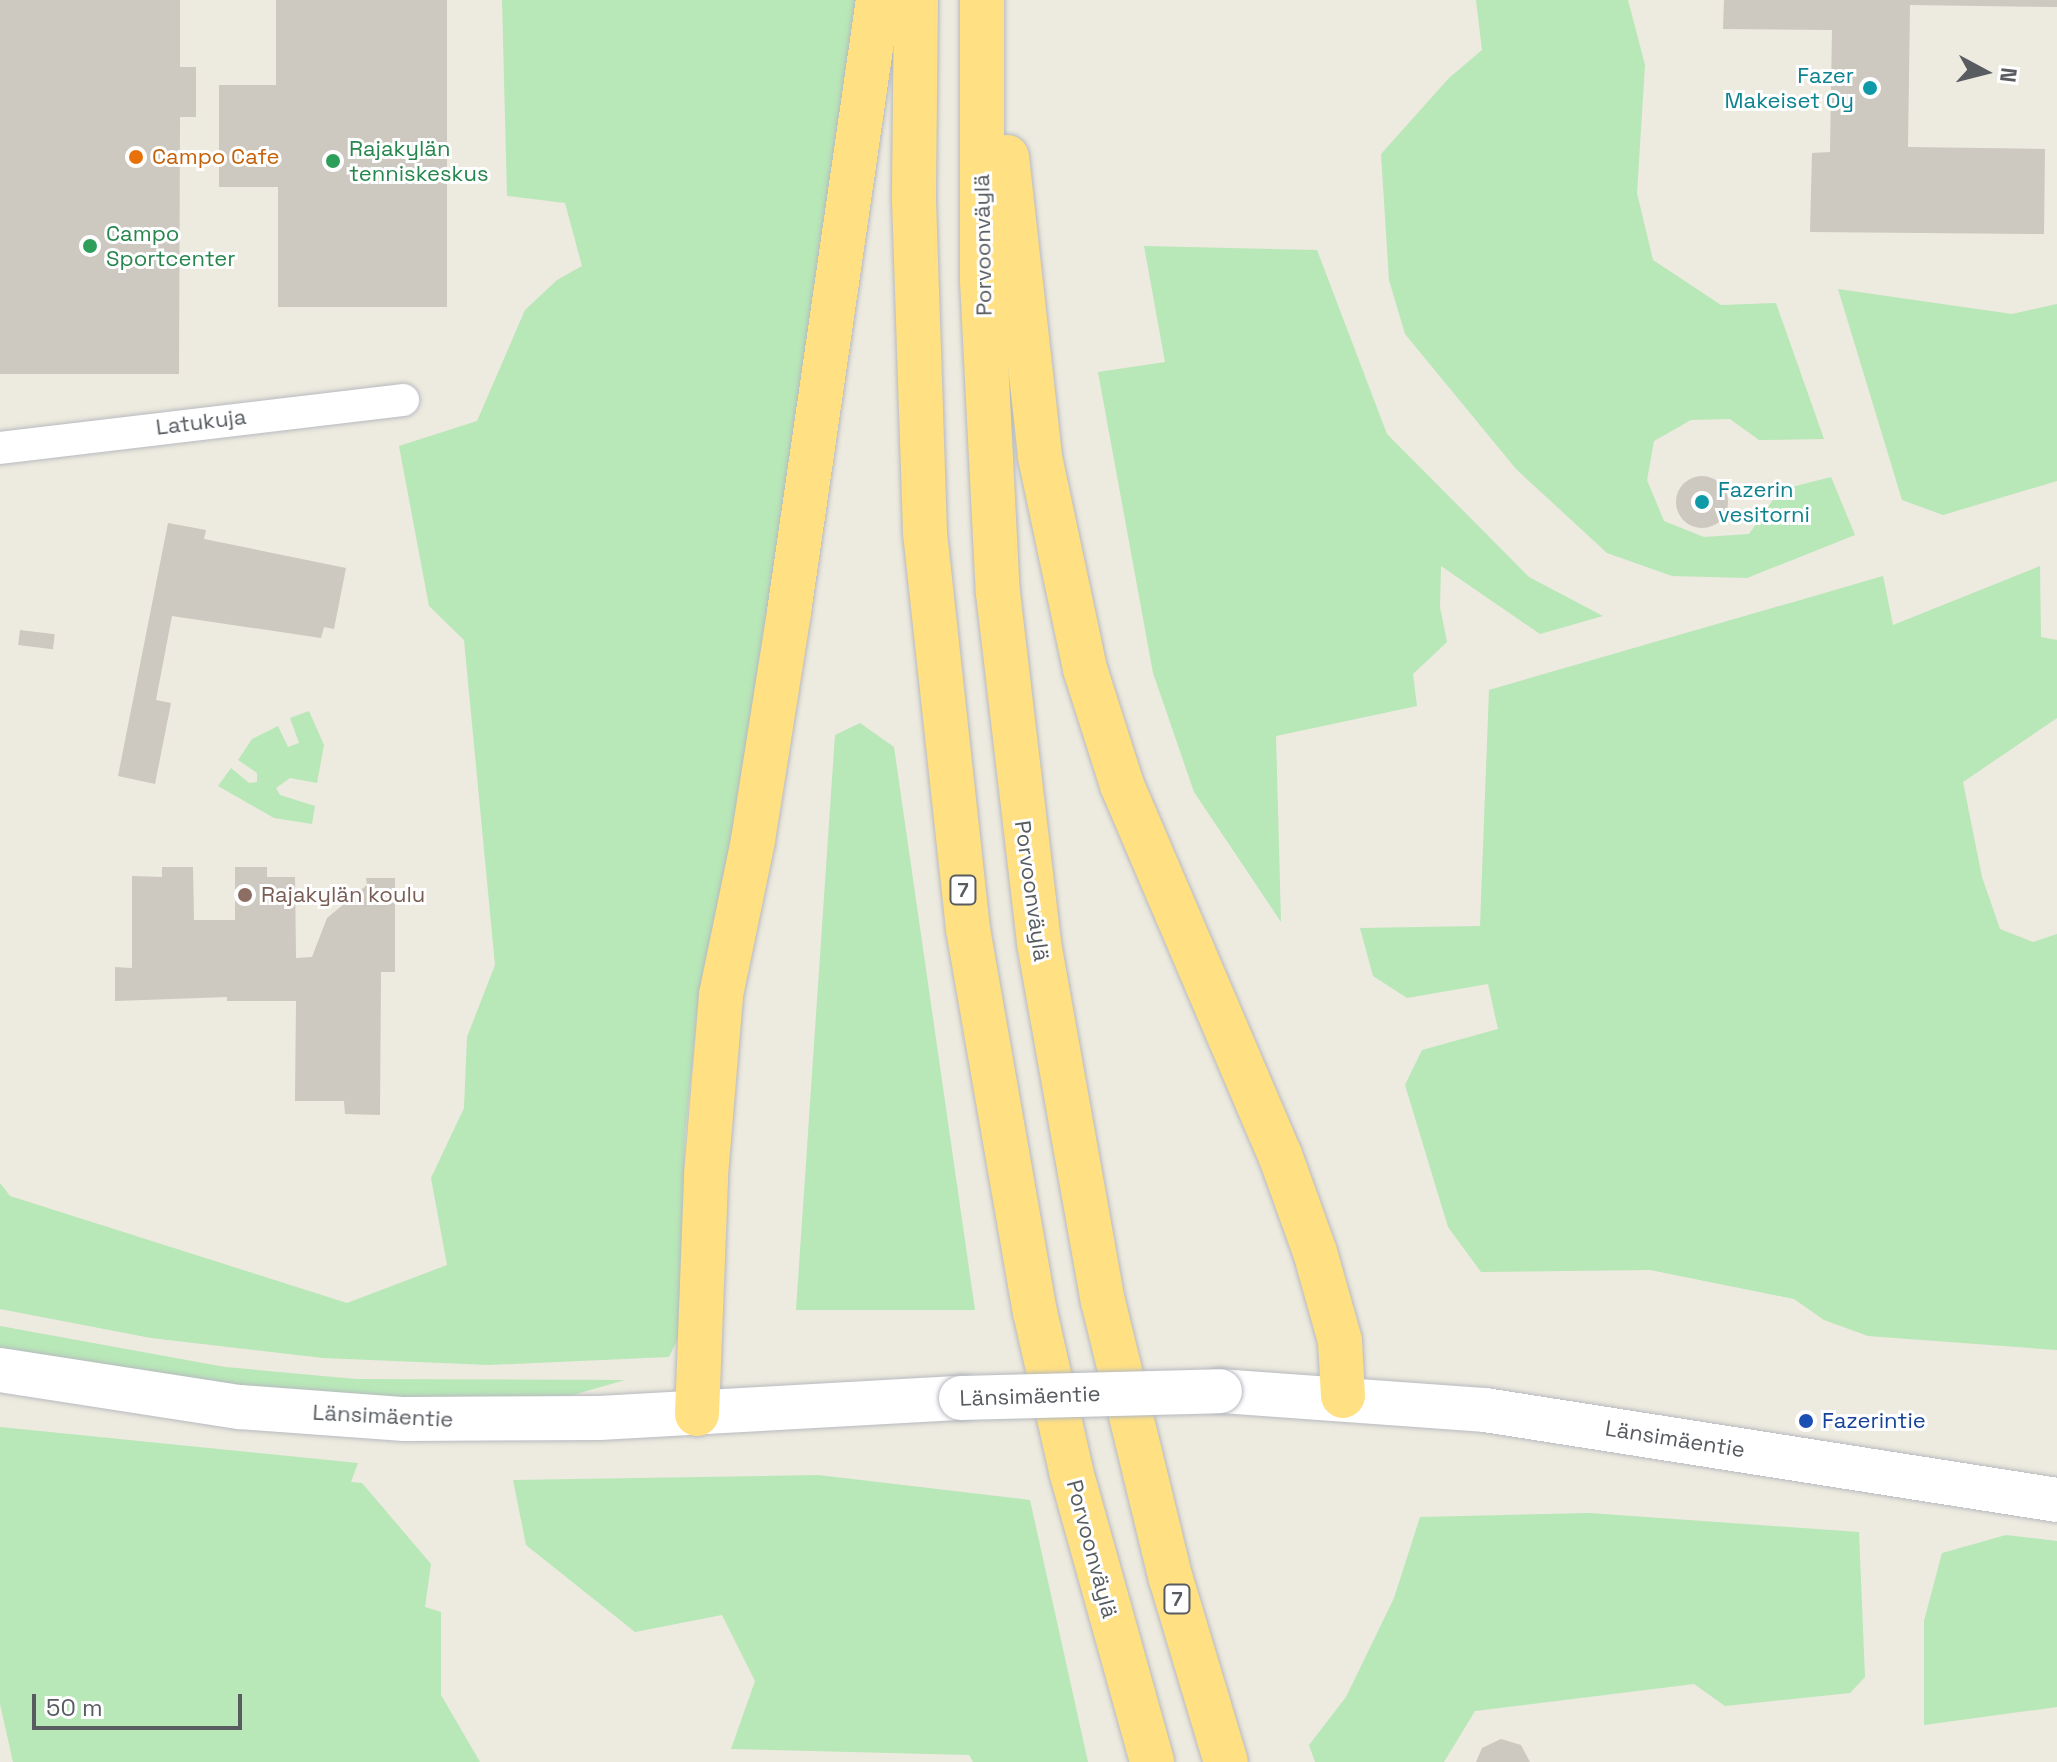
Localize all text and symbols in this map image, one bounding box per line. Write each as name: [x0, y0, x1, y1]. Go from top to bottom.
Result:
north arrow: [1945, 32, 2025, 112]
place label: Fazer Makeiset Oy: [1725, 62, 1854, 114]
text: N: [1994, 66, 2024, 84]
marker: Fazer Makeiset Oy: [1861, 79, 1879, 97]
place label: Rajakylän tenniskeskus: [349, 135, 488, 186]
place label: Campo Cafe: [152, 144, 279, 170]
marker: Campo Cafe: [127, 148, 145, 166]
marker: Rajakylän tenniskeskus: [324, 152, 342, 170]
street label: Porvoonväylä: [969, 174, 997, 316]
place label: Campo Sportcenter: [106, 220, 236, 272]
marker: Campo Sportcenter: [81, 237, 99, 255]
street label: Latukuja: [154, 403, 248, 441]
place label: Fazerin vesitorni: [1718, 476, 1810, 528]
marker: Fazerin vesitorni: [1693, 493, 1711, 511]
street label: Porvoonväylä: [1009, 819, 1055, 963]
road number: 7: [949, 874, 977, 906]
place label: Rajakylän koulu: [261, 882, 425, 908]
marker: Rajakylän koulu: [236, 886, 254, 904]
street label: Länsimäentie: [959, 1380, 1101, 1412]
street label: Länsimäentie: [312, 1399, 454, 1433]
place label: Fazerintie: [1822, 1408, 1926, 1434]
marker: Fazerintie: [1797, 1412, 1815, 1430]
street label: Länsimäentie: [1603, 1415, 1747, 1463]
street label: Porvoonväylä: [1061, 1477, 1123, 1621]
road number: 7: [1163, 1583, 1191, 1615]
scale bar: [36, 1678, 246, 1728]
text: 50 m: [46, 1692, 103, 1723]

